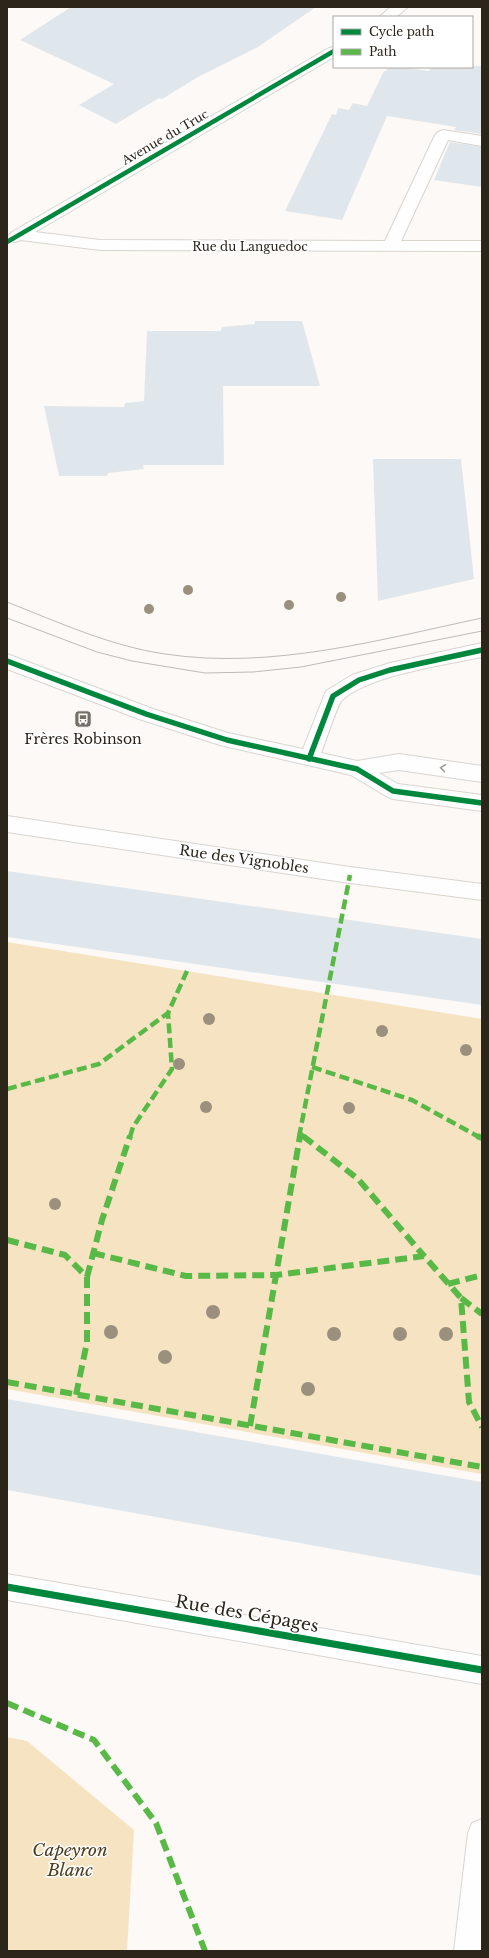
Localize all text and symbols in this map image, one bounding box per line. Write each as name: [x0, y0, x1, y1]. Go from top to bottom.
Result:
legend: [333, 16, 473, 68]
text: Cycle path: [369, 24, 434, 39]
text: Path: [369, 44, 397, 59]
street label: Avenue du Truc: [118, 106, 211, 168]
street label: Rue du Languedoc: [192, 239, 308, 254]
bus stop icon: Frères Robinson: [73, 709, 93, 729]
place label: Frères Robinson: [24, 730, 142, 748]
one-way arrow: [440, 764, 446, 773]
street label: Rue des Vignobles: [178, 841, 310, 877]
street label: Rue des Cépages: [174, 1591, 320, 1637]
park label: Capeyron Blanc: [32, 1840, 108, 1881]

